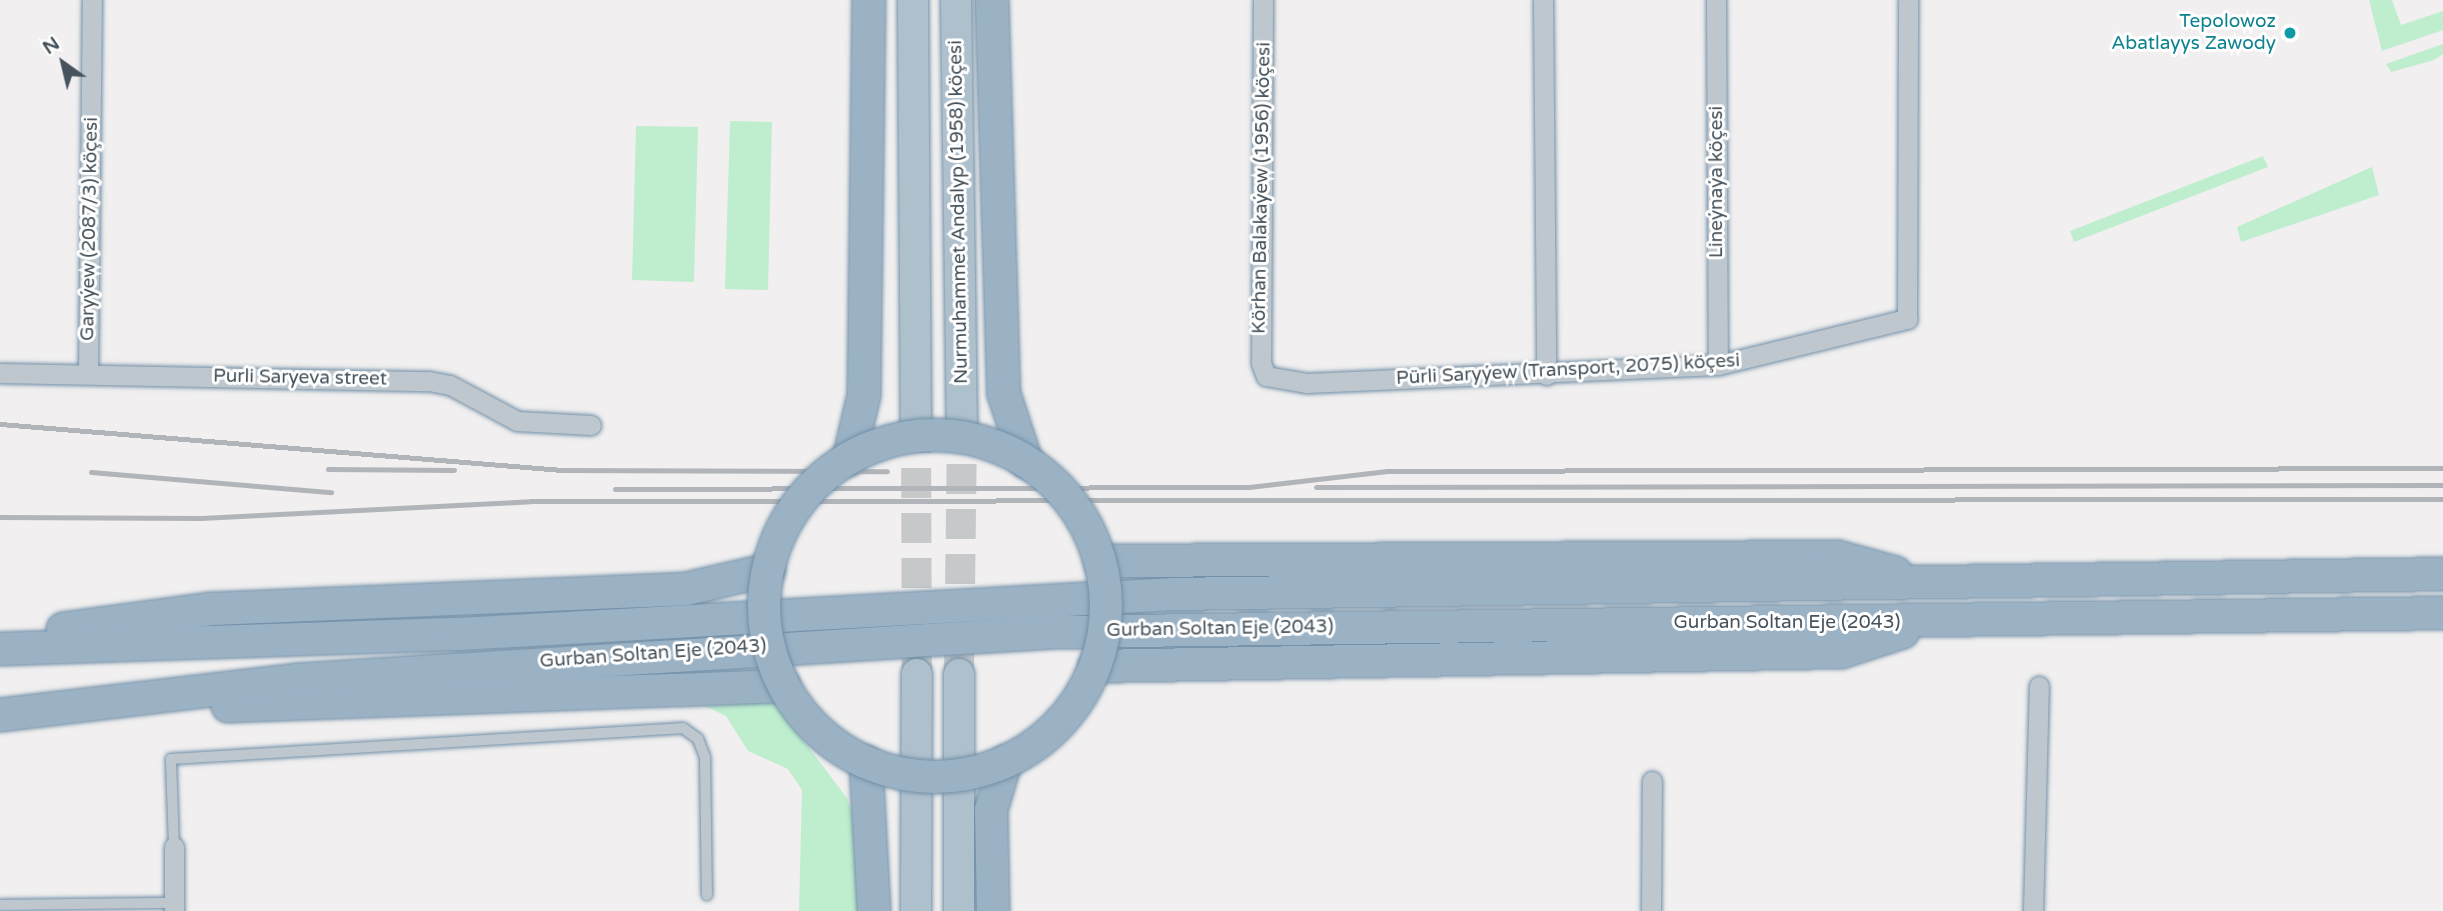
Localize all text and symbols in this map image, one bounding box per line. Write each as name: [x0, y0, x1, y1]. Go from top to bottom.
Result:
place label: Tepolowoz Abatlayys Zawody: [2111, 11, 2276, 55]
marker: Tepolowoz Abatlayys Zawody: [2282, 25, 2298, 41]
north arrow: [28, 28, 98, 98]
text: N: [39, 32, 64, 59]
street label: Nurmuhammet Andalyp (1958) köçesi: [945, 40, 973, 384]
street label: Körhan Balakaýew (1956) köçesi: [1248, 42, 1276, 334]
street label: Lineýnaýa köçesi: [1706, 106, 1728, 258]
street label: Garyýew (2087/3) köçesi: [77, 117, 103, 341]
street label: Pürli Saryýew (Transport, 2075) köçesi: [1395, 350, 1741, 390]
street label: Purli Saryeva street: [213, 365, 387, 391]
street label: Gurban Soltan Eje (2043): [1673, 612, 1901, 634]
street label: Gurban Soltan Eje (2043): [1106, 616, 1334, 642]
street label: Gurban Soltan Eje (2043): [539, 635, 767, 673]

